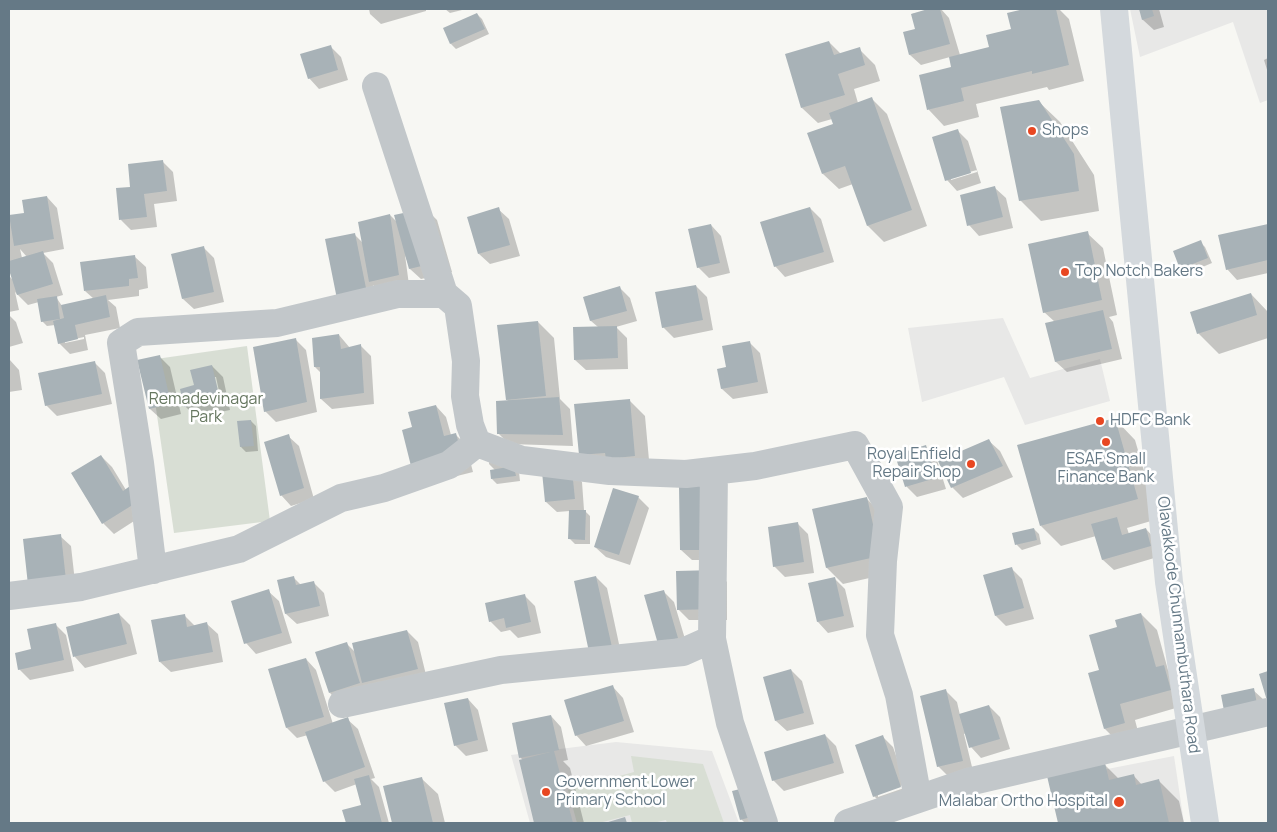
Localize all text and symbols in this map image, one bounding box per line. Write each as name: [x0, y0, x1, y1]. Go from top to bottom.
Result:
place label: Shops: [1042, 121, 1089, 141]
marker: Shops: [1026, 125, 1038, 137]
place label: Top Notch Bakers: [1075, 262, 1203, 282]
marker: Top Notch Bakers: [1059, 266, 1071, 278]
park label: Remadevinagar Park: [149, 390, 263, 428]
place label: HDFC Bank: [1110, 411, 1191, 431]
marker: HDFC Bank: [1094, 415, 1106, 427]
marker: ESAF Small Finance Bank: [1100, 436, 1112, 448]
place label: Royal Enfield Repair Shop: [867, 445, 961, 483]
place label: ESAF Small Finance Bank: [1058, 450, 1154, 488]
marker: Royal Enfield Repair Shop: [965, 458, 977, 470]
street label: Olavakkode Chunnambuthara Road: [1153, 495, 1203, 755]
place label: Government Lower Primary School: [556, 773, 695, 811]
marker: Government Lower Primary School: [540, 786, 552, 798]
place label: Malabar Ortho Hospital: [939, 792, 1108, 812]
marker: Malabar Ortho Hospital: [1112, 795, 1126, 809]

